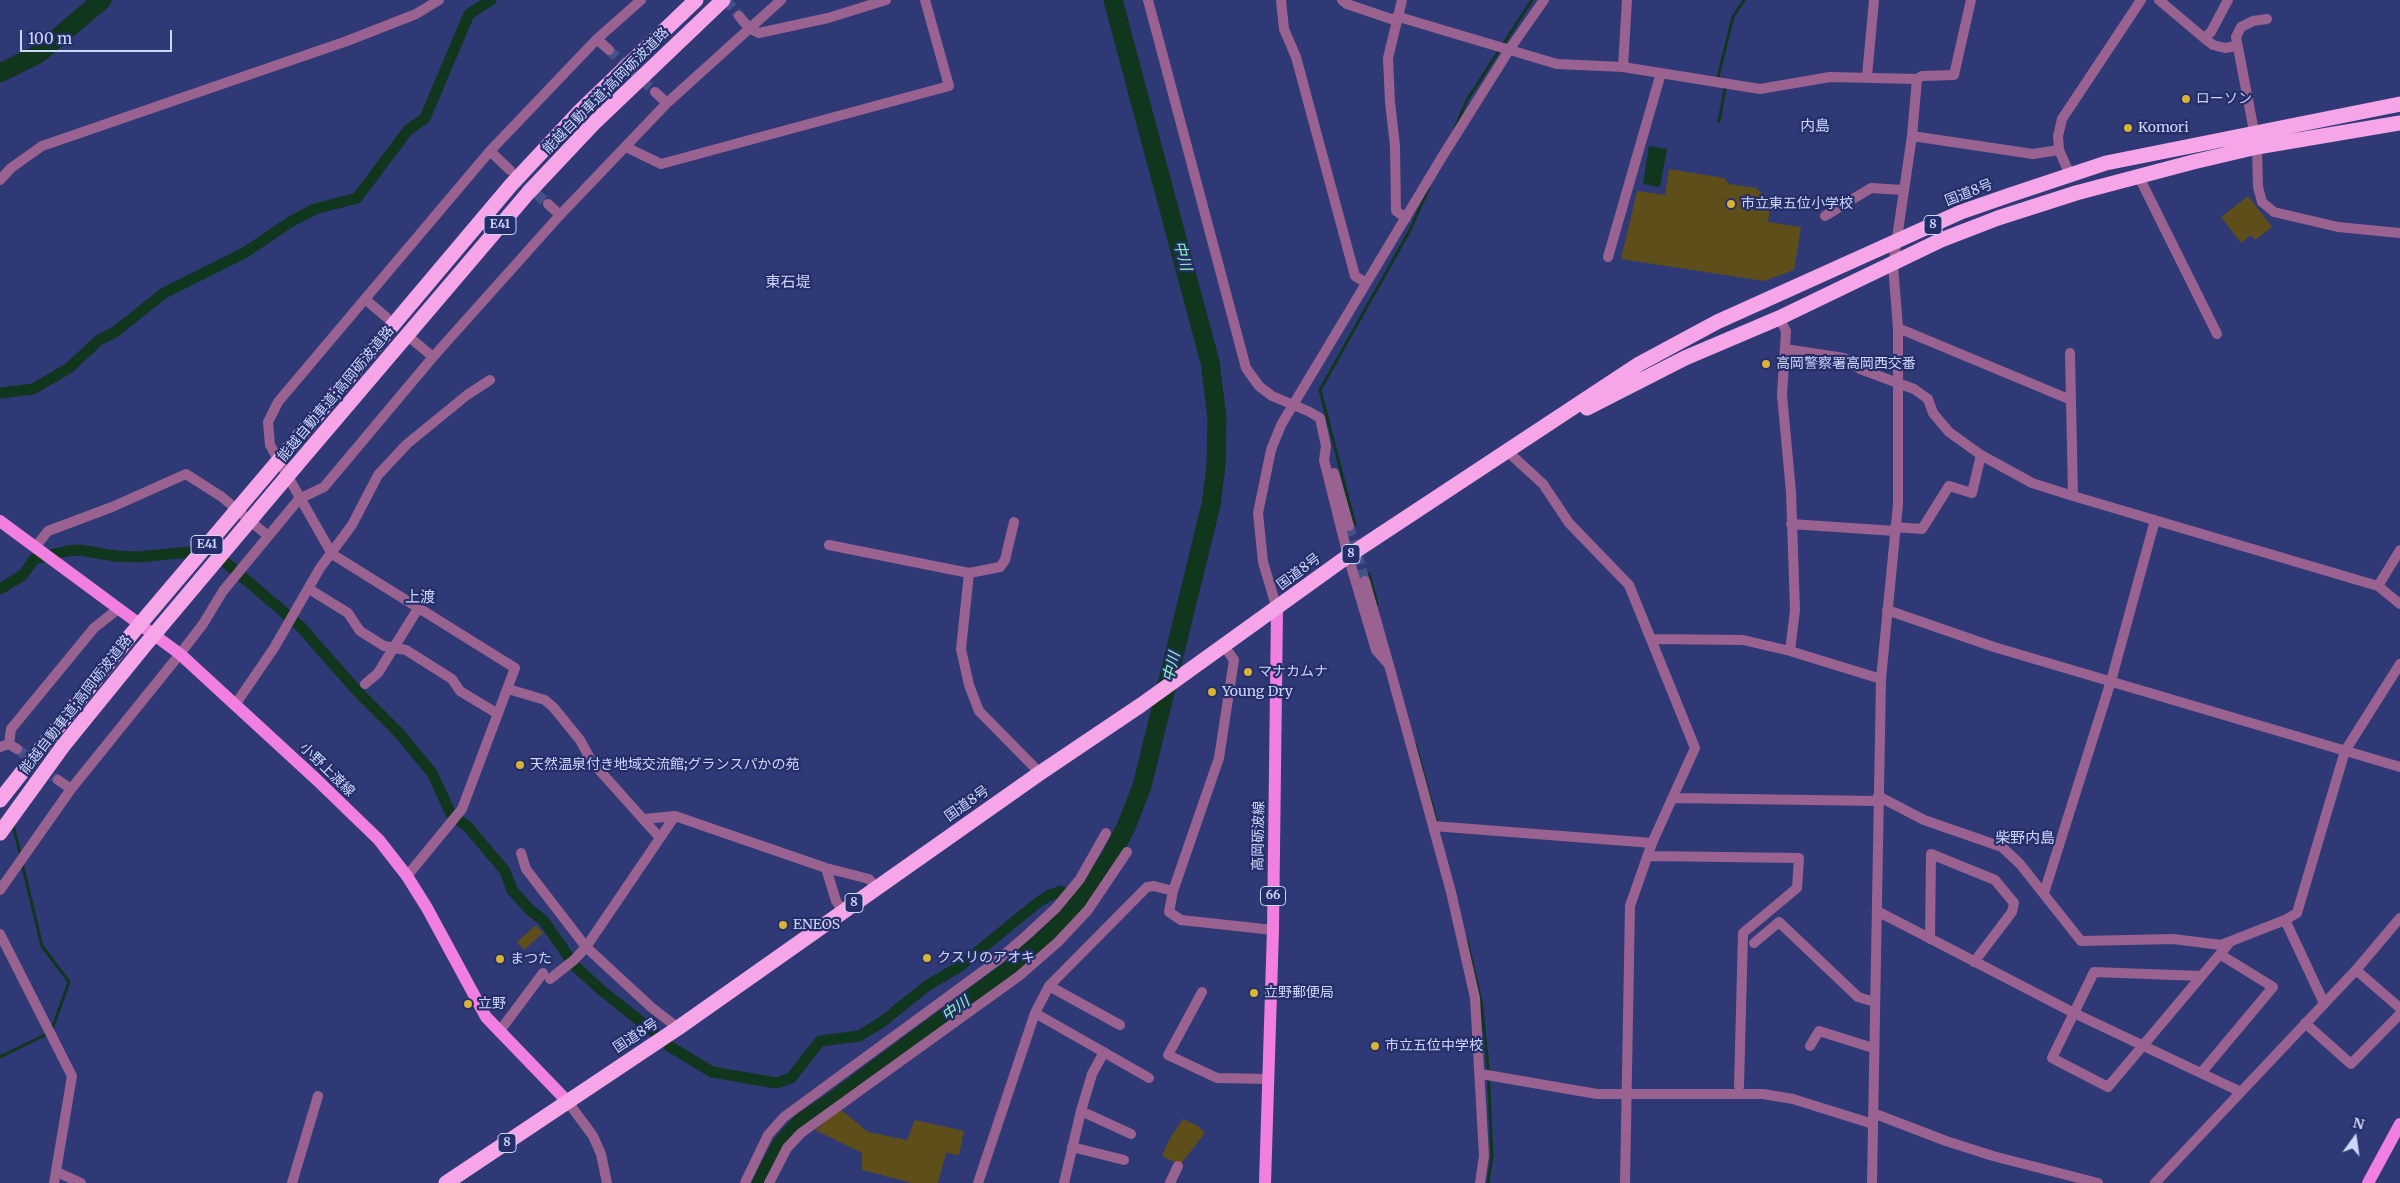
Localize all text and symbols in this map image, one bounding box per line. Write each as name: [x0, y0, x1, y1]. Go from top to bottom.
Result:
scale bar: [22, 20, 175, 52]
street label: 能越自動車道;高岡砺波道路: [539, 24, 673, 158]
text: 100 m: [28, 29, 72, 48]
place label: ローソン: [2196, 91, 2252, 107]
marker: ローソン: [2180, 93, 2192, 105]
district label: 内島: [1800, 118, 1830, 136]
place label: Komori: [2138, 120, 2189, 136]
marker: Komori: [2122, 122, 2134, 134]
street label: 国道8号: [1942, 176, 1996, 210]
place label: 市立東五位小学校: [1741, 196, 1853, 212]
marker: 市立東五位小学校: [1725, 198, 1737, 210]
road number: E41: [484, 216, 516, 234]
road number: 8: [1924, 216, 1942, 234]
water label: 中川: [1169, 239, 1195, 273]
district label: 東石堤: [766, 274, 810, 292]
street label: 能越自動車道;高岡砺波道路: [274, 323, 398, 465]
place label: 高岡警察署高岡西交番: [1776, 356, 1916, 372]
marker: 高岡警察署高岡西交番: [1760, 358, 1772, 370]
road number: E41: [191, 536, 223, 554]
road number: 8: [1342, 544, 1360, 564]
street label: 国道8号: [1274, 550, 1324, 594]
district label: 上渡: [405, 589, 435, 607]
street label: 能越自動車道;高岡砺波道路: [17, 632, 135, 778]
water label: 中川: [1160, 650, 1184, 684]
place label: マナカムナ: [1258, 664, 1328, 680]
marker: マナカムナ: [1242, 666, 1254, 678]
place label: Young Dry: [1222, 684, 1293, 700]
marker: Young Dry: [1206, 686, 1218, 698]
street label: 小野上渡線: [296, 740, 358, 800]
place label: 天然温泉付き地域交流館;グランスパかの苑: [530, 757, 800, 773]
marker: 天然温泉付き地域交流館;グランスパかの苑: [514, 759, 526, 771]
street label: 国道8号: [942, 783, 992, 825]
street label: 高岡砺波線: [1250, 801, 1268, 871]
district label: 柴野内島: [1995, 830, 2055, 848]
road number: 66: [1260, 886, 1286, 906]
road number: 8: [845, 894, 863, 912]
place label: ENEOS: [793, 917, 840, 933]
marker: ENEOS: [777, 919, 789, 931]
place label: クスリのアオキ: [937, 950, 1035, 966]
place label: まつた: [510, 951, 552, 967]
marker: クスリのアオキ: [921, 952, 933, 964]
marker: まつた: [494, 953, 506, 965]
place label: 立野郵便局: [1264, 985, 1334, 1001]
marker: 立野郵便局: [1248, 987, 1260, 999]
water label: 中川: [939, 993, 973, 1025]
place label: 立野: [478, 996, 506, 1012]
marker: 立野: [462, 998, 474, 1010]
street label: 国道8号: [610, 1015, 662, 1057]
place label: 市立五位中学校: [1385, 1038, 1483, 1054]
marker: 市立五位中学校: [1369, 1040, 1381, 1052]
north arrow: [2330, 1113, 2380, 1163]
text: N: [2351, 1113, 2366, 1134]
road number: 8: [498, 1134, 516, 1152]

